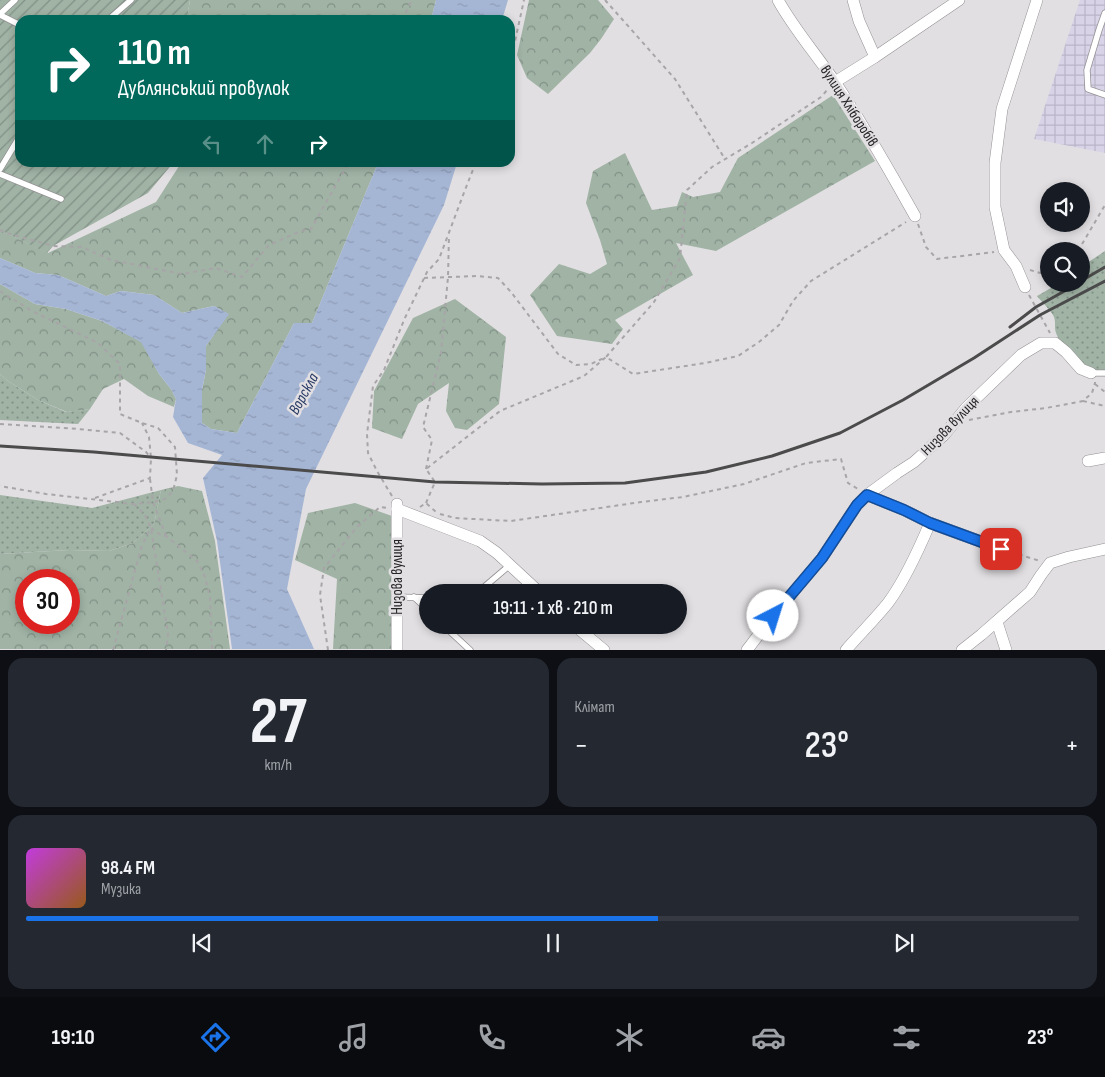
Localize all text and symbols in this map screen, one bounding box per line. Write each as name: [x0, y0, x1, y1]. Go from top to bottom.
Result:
text: 110 m: [118, 32, 191, 75]
icon: right: [35, 35, 100, 100]
street label: вулиця Хліборобів: [816, 62, 882, 150]
text: Дублянський провулок: [118, 75, 289, 102]
icon: left: [198, 130, 226, 158]
icon: ahead: [251, 130, 279, 158]
icon: right: [304, 130, 332, 158]
map controls: [1040, 182, 1090, 292]
button: sound: [1040, 182, 1090, 232]
button: search: [1040, 242, 1090, 292]
water label: Ворскла: [285, 370, 323, 418]
street label: Низова вулиця: [917, 392, 983, 460]
pin: [980, 528, 1022, 570]
icon: arrive: [987, 535, 1015, 563]
street label: Низова вулиця: [388, 539, 407, 615]
speed limit sign: 30: [15, 569, 80, 634]
position arrow: [746, 589, 798, 641]
text: 19:11 · 1 хв · 210 m: [493, 597, 613, 620]
text: 27: [250, 684, 307, 762]
text: Клімат: [575, 698, 615, 717]
text: 23°: [804, 723, 849, 768]
text: −: [575, 729, 588, 762]
text: +: [1065, 729, 1079, 762]
text: km/h: [264, 756, 292, 775]
text: 98.4 FM: [101, 857, 155, 880]
text: Музика: [101, 880, 141, 899]
icon: previous: [188, 929, 216, 957]
icon: pause: [539, 929, 567, 957]
icon: next: [890, 929, 918, 957]
icon: directions: [198, 1020, 233, 1055]
icon: music: [336, 1020, 371, 1055]
icon: phone: [474, 1020, 509, 1055]
icon: climate: [612, 1020, 647, 1055]
icon: car: [751, 1020, 786, 1055]
icon: filters: [889, 1020, 924, 1055]
text: 19:10: [52, 1024, 95, 1051]
text: 23°: [1027, 1024, 1053, 1051]

